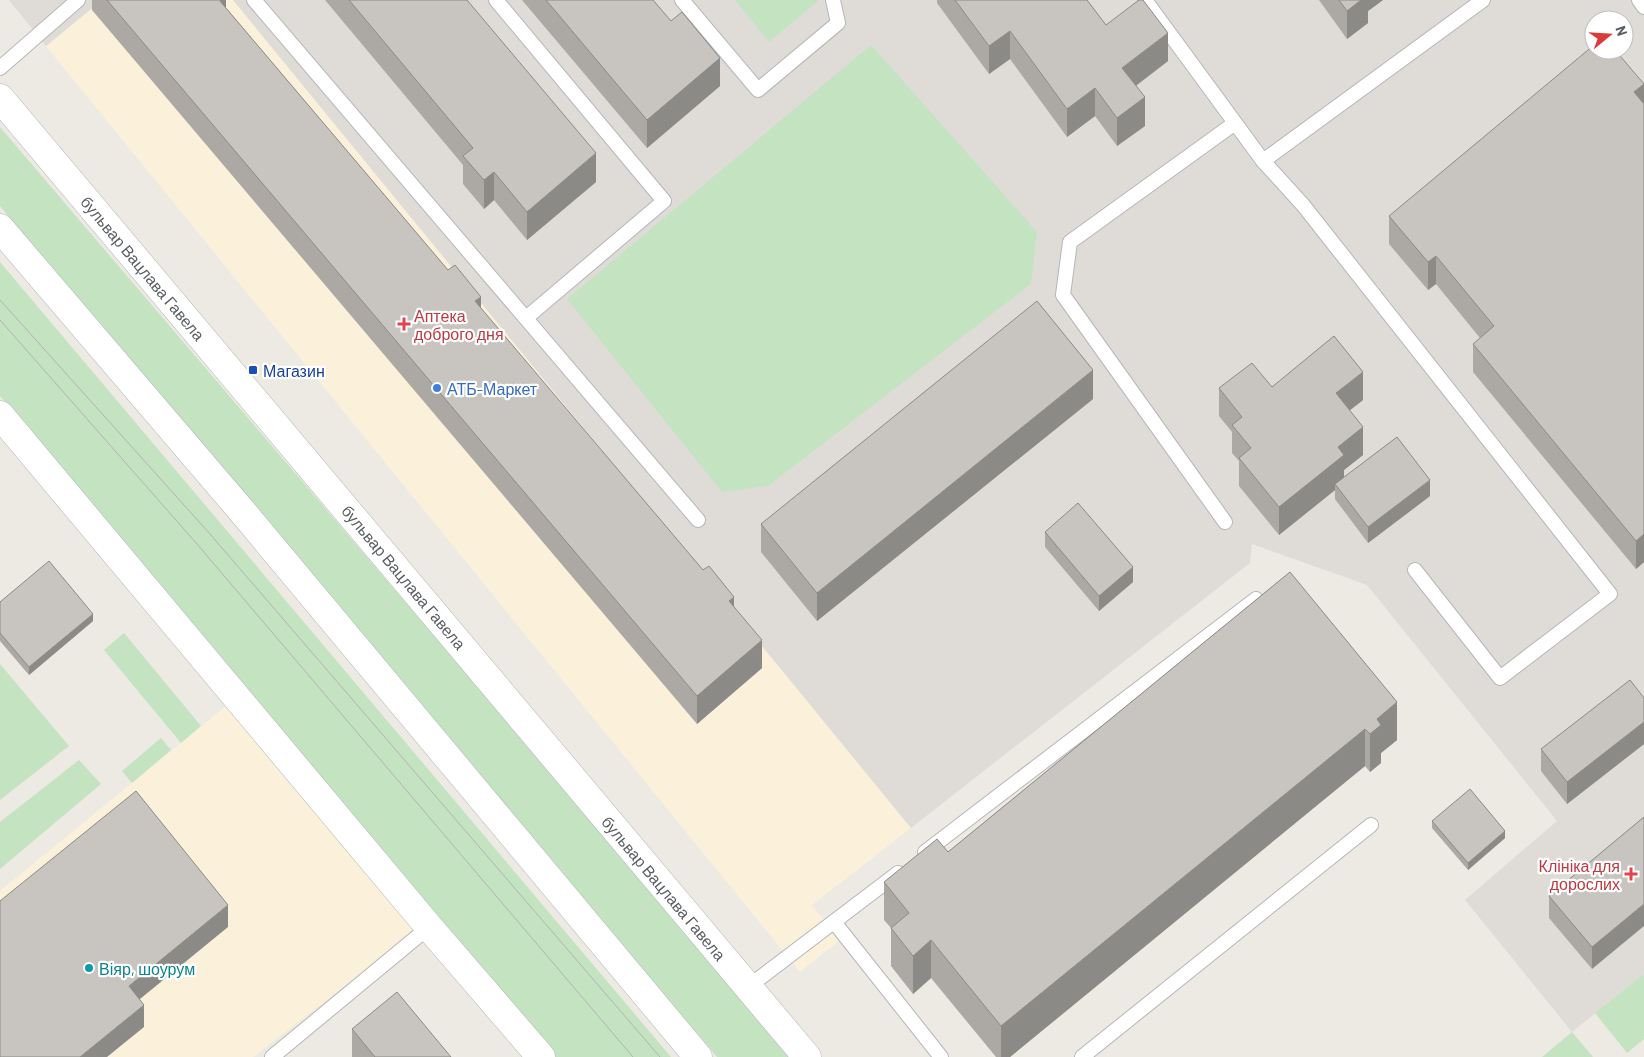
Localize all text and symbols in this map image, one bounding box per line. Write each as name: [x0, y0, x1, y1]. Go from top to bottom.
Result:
north arrow: [1584, 10, 1634, 60]
text: N: [1612, 24, 1631, 38]
street label: бульвар Вацлава Гавела: [77, 192, 209, 344]
place label: Аптека доброго дня: [414, 306, 504, 343]
marker: Аптека доброго дня: [398, 318, 410, 330]
place label: Магазин: [263, 361, 325, 380]
marker: Магазин: [247, 364, 259, 376]
place label: АТБ-Маркет: [447, 379, 538, 398]
marker: АТБ-Маркет: [431, 382, 443, 394]
street label: бульвар Вацлава Гавела: [338, 501, 470, 653]
street label: бульвар Вацлава Гавела: [598, 812, 730, 964]
place label: Клініка для дорослих: [1539, 856, 1620, 893]
marker: Клініка для дорослих: [1624, 867, 1638, 881]
place label: Віяр, шоурум: [99, 959, 195, 978]
marker: Віяр, шоурум: [83, 962, 95, 974]

